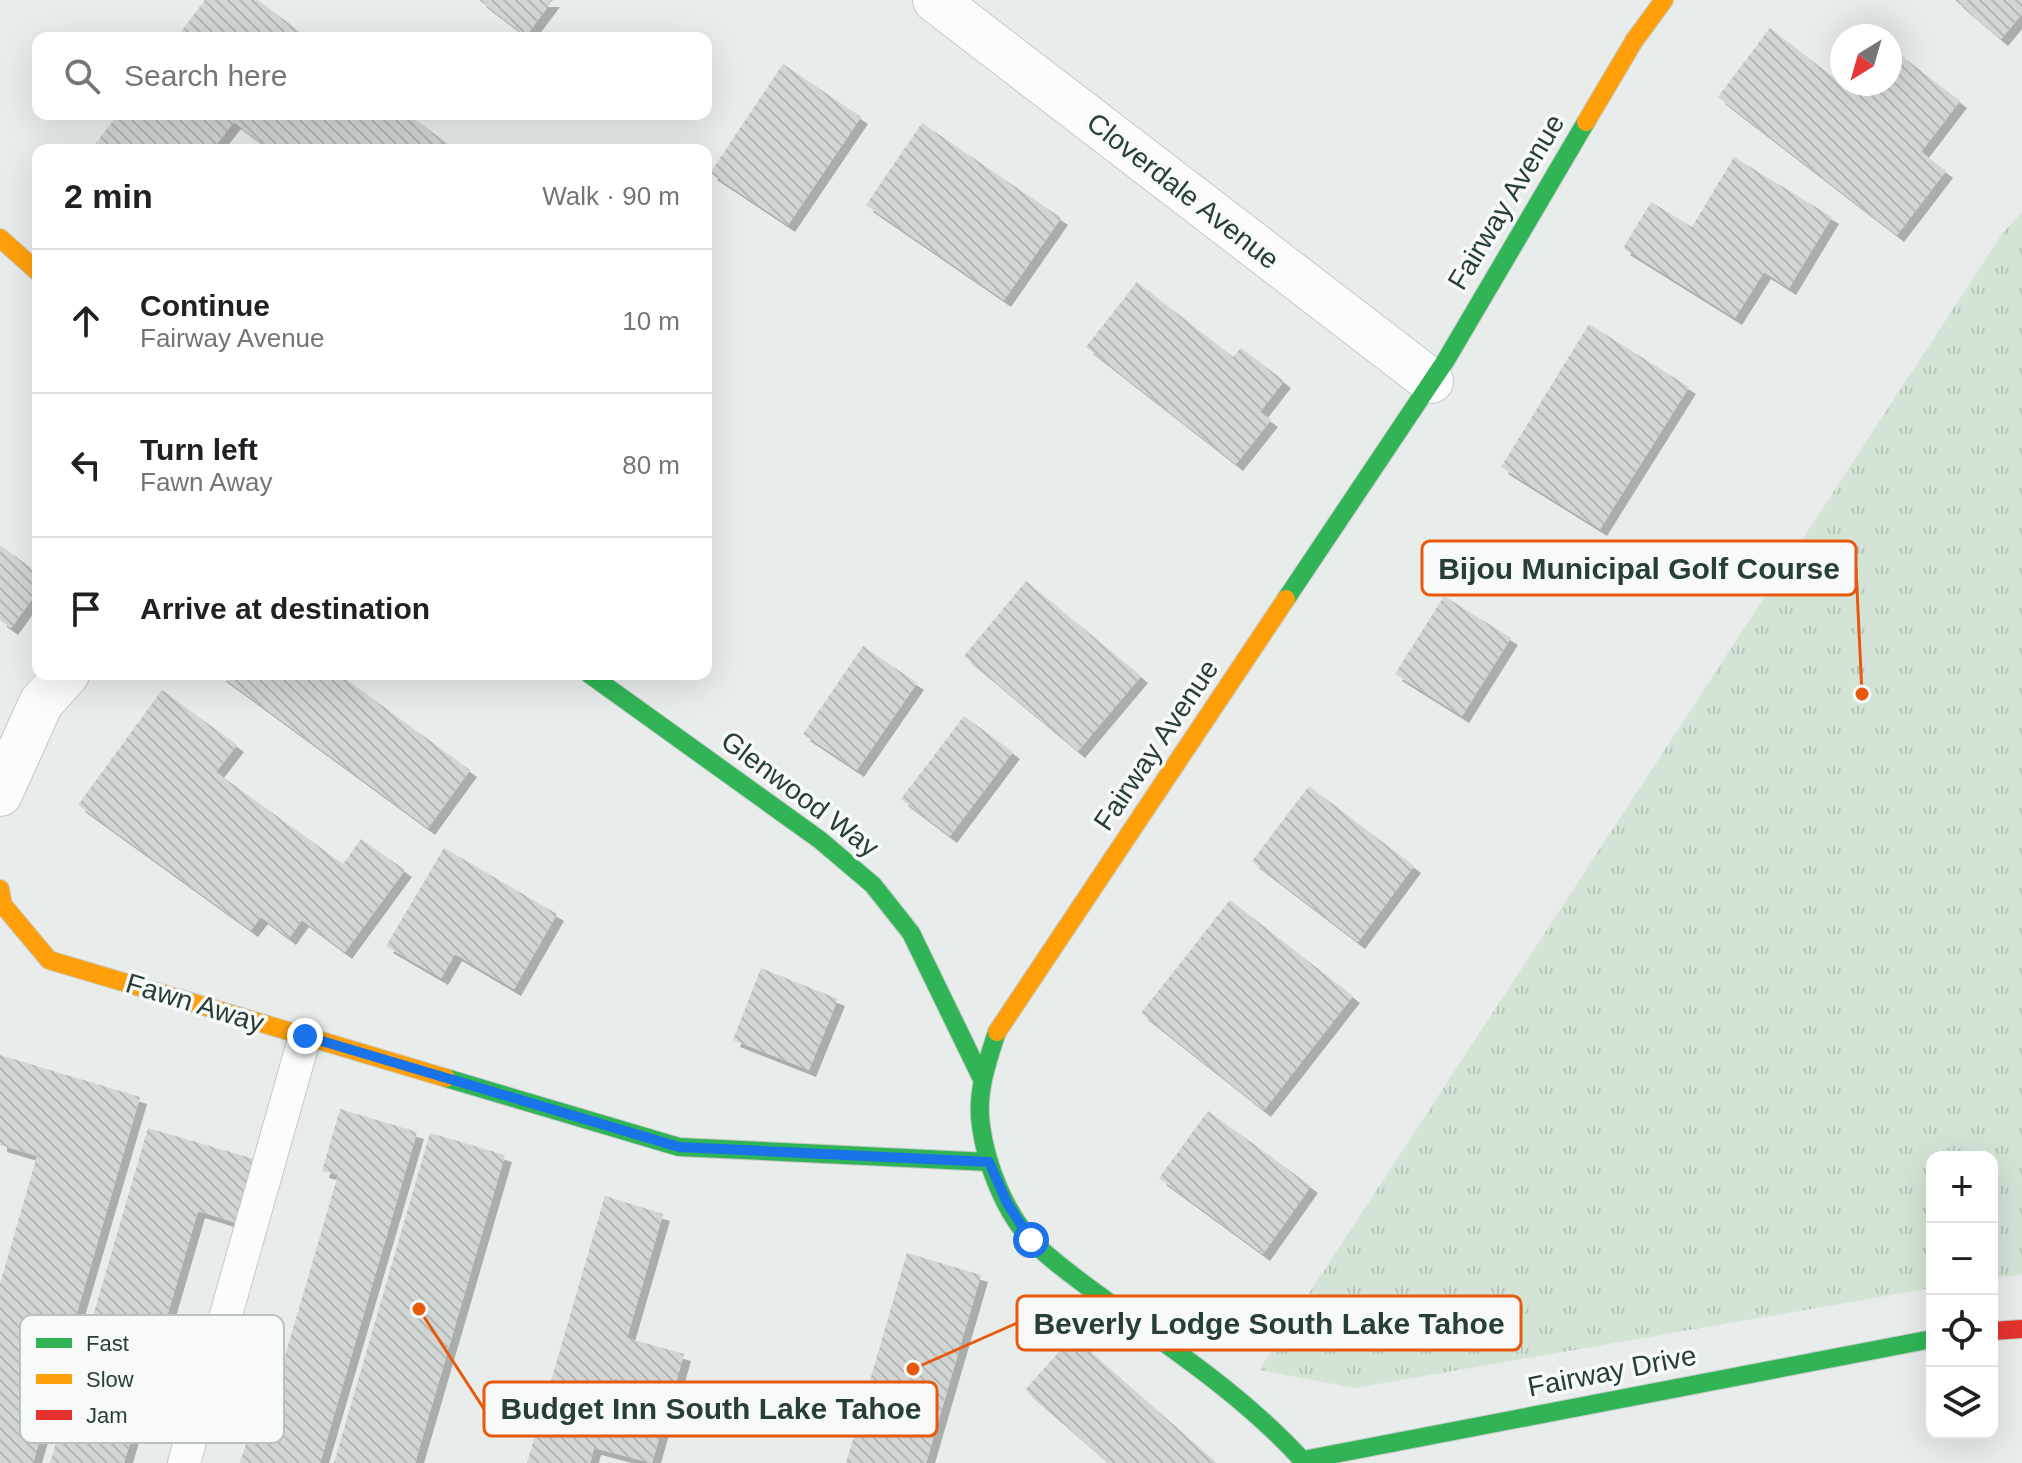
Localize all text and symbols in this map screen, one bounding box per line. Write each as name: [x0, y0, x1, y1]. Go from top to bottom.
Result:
north arrow: [1830, 24, 1902, 96]
search box: [32, 32, 712, 120]
icon: search: [60, 54, 104, 98]
text: Search here: [124, 59, 287, 92]
street label: Cloverdale Avenue: [1081, 107, 1285, 275]
street label: Fairway Avenue: [1442, 109, 1570, 295]
text: 2 min: [64, 177, 153, 215]
text: Walk · 90 m: [542, 181, 680, 211]
text: Continue: [140, 289, 270, 322]
icon: ahead: [64, 299, 108, 343]
text: 10 m: [622, 306, 680, 336]
text: Fairway Avenue: [140, 323, 325, 353]
text: Turn left: [140, 433, 258, 466]
icon: left: [64, 443, 108, 487]
text: 80 m: [622, 450, 680, 480]
text: Fawn Away: [140, 467, 272, 497]
callout: Bijou Municipal Golf Course: [1422, 541, 1856, 595]
text: Bijou Municipal Golf Course: [1438, 552, 1840, 585]
icon: arrive: [64, 587, 108, 631]
text: Arrive at destination: [140, 592, 430, 625]
street label: Fairway Avenue: [1088, 654, 1224, 836]
street label: Glenwood Way: [715, 725, 885, 863]
street label: Fawn Away: [122, 967, 268, 1039]
route end: [287, 1018, 323, 1054]
map controls: [1926, 1151, 1998, 1439]
button: +: [1926, 1151, 1998, 1223]
route start: [1013, 1222, 1049, 1258]
button: −: [1926, 1223, 1998, 1295]
button: locate: [1926, 1295, 1998, 1367]
callout: Beverly Lodge South Lake Tahoe: [1017, 1296, 1521, 1350]
text: Beverly Lodge South Lake Tahoe: [1033, 1307, 1505, 1340]
legend: [20, 1315, 284, 1443]
text: Fast: [86, 1331, 129, 1356]
street label: Fairway Drive: [1525, 1339, 1699, 1403]
text: Slow: [86, 1367, 134, 1392]
button: layers: [1926, 1367, 1998, 1439]
callout: Budget Inn South Lake Tahoe: [484, 1382, 937, 1436]
text: Budget Inn South Lake Tahoe: [500, 1392, 922, 1425]
text: Jam: [86, 1403, 128, 1428]

